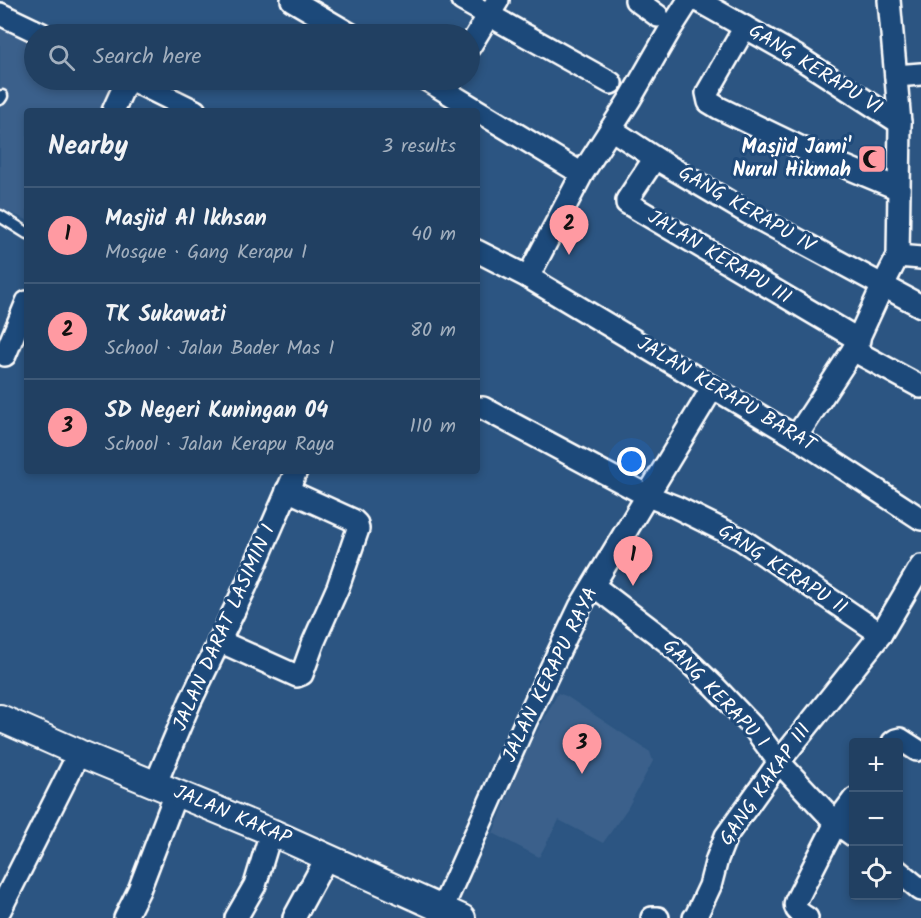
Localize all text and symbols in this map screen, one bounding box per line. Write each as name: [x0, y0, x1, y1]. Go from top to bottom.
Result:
street label: GANG KERAPU VI: [742, 16, 888, 124]
search box: [24, 24, 480, 90]
text: Search here: [93, 40, 201, 75]
icon: search: [45, 41, 78, 74]
text: Nearby: [48, 126, 128, 168]
text: 3 results: [382, 131, 456, 163]
place label: Masjid Jami' Nurul Hikmah: [733, 132, 853, 187]
mosque icon: Masjid Jami' Nurul Hikmah: [856, 143, 888, 175]
street label: GANG KERAPU IV: [672, 158, 822, 263]
text: Masjid Al Ikhsan: [105, 202, 267, 237]
street label: JALAN KERAPU III: [641, 202, 797, 314]
pin: 2: [550, 206, 588, 255]
text: 1: [64, 219, 71, 251]
text: 40 m: [411, 219, 456, 251]
text: Mosque · Gang Kerapu I: [105, 237, 307, 269]
text: TK Sukawati: [105, 298, 226, 333]
text: 2: [62, 315, 73, 347]
text: 80 m: [410, 315, 456, 347]
street label: JALAN KERAPU BARAT: [630, 329, 824, 462]
text: School · Jalan Bader Mas I: [105, 333, 334, 365]
text: SD Negeri Kuningan 04: [105, 394, 328, 429]
text: 3: [62, 411, 73, 443]
text: 110 m: [410, 411, 456, 443]
text: School · Jalan Kerapu Raya: [105, 429, 335, 461]
your location: [617, 447, 646, 476]
street label: GANG KERAPU II: [711, 516, 853, 624]
street label: JALAN DARAT LASIMIN I: [165, 519, 285, 737]
pin: 1: [614, 536, 652, 586]
street label: JALAN KERAPU RAYA: [495, 582, 607, 768]
street label: GANG KERAPU I: [654, 632, 776, 756]
street label: GANG KAKAP III: [712, 717, 820, 853]
pin: 3: [562, 724, 602, 774]
map controls: [849, 738, 903, 900]
button: +: [849, 738, 903, 792]
street label: JALAN KAKAP: [168, 777, 297, 856]
button: −: [849, 792, 903, 846]
button: locate: [849, 846, 903, 900]

